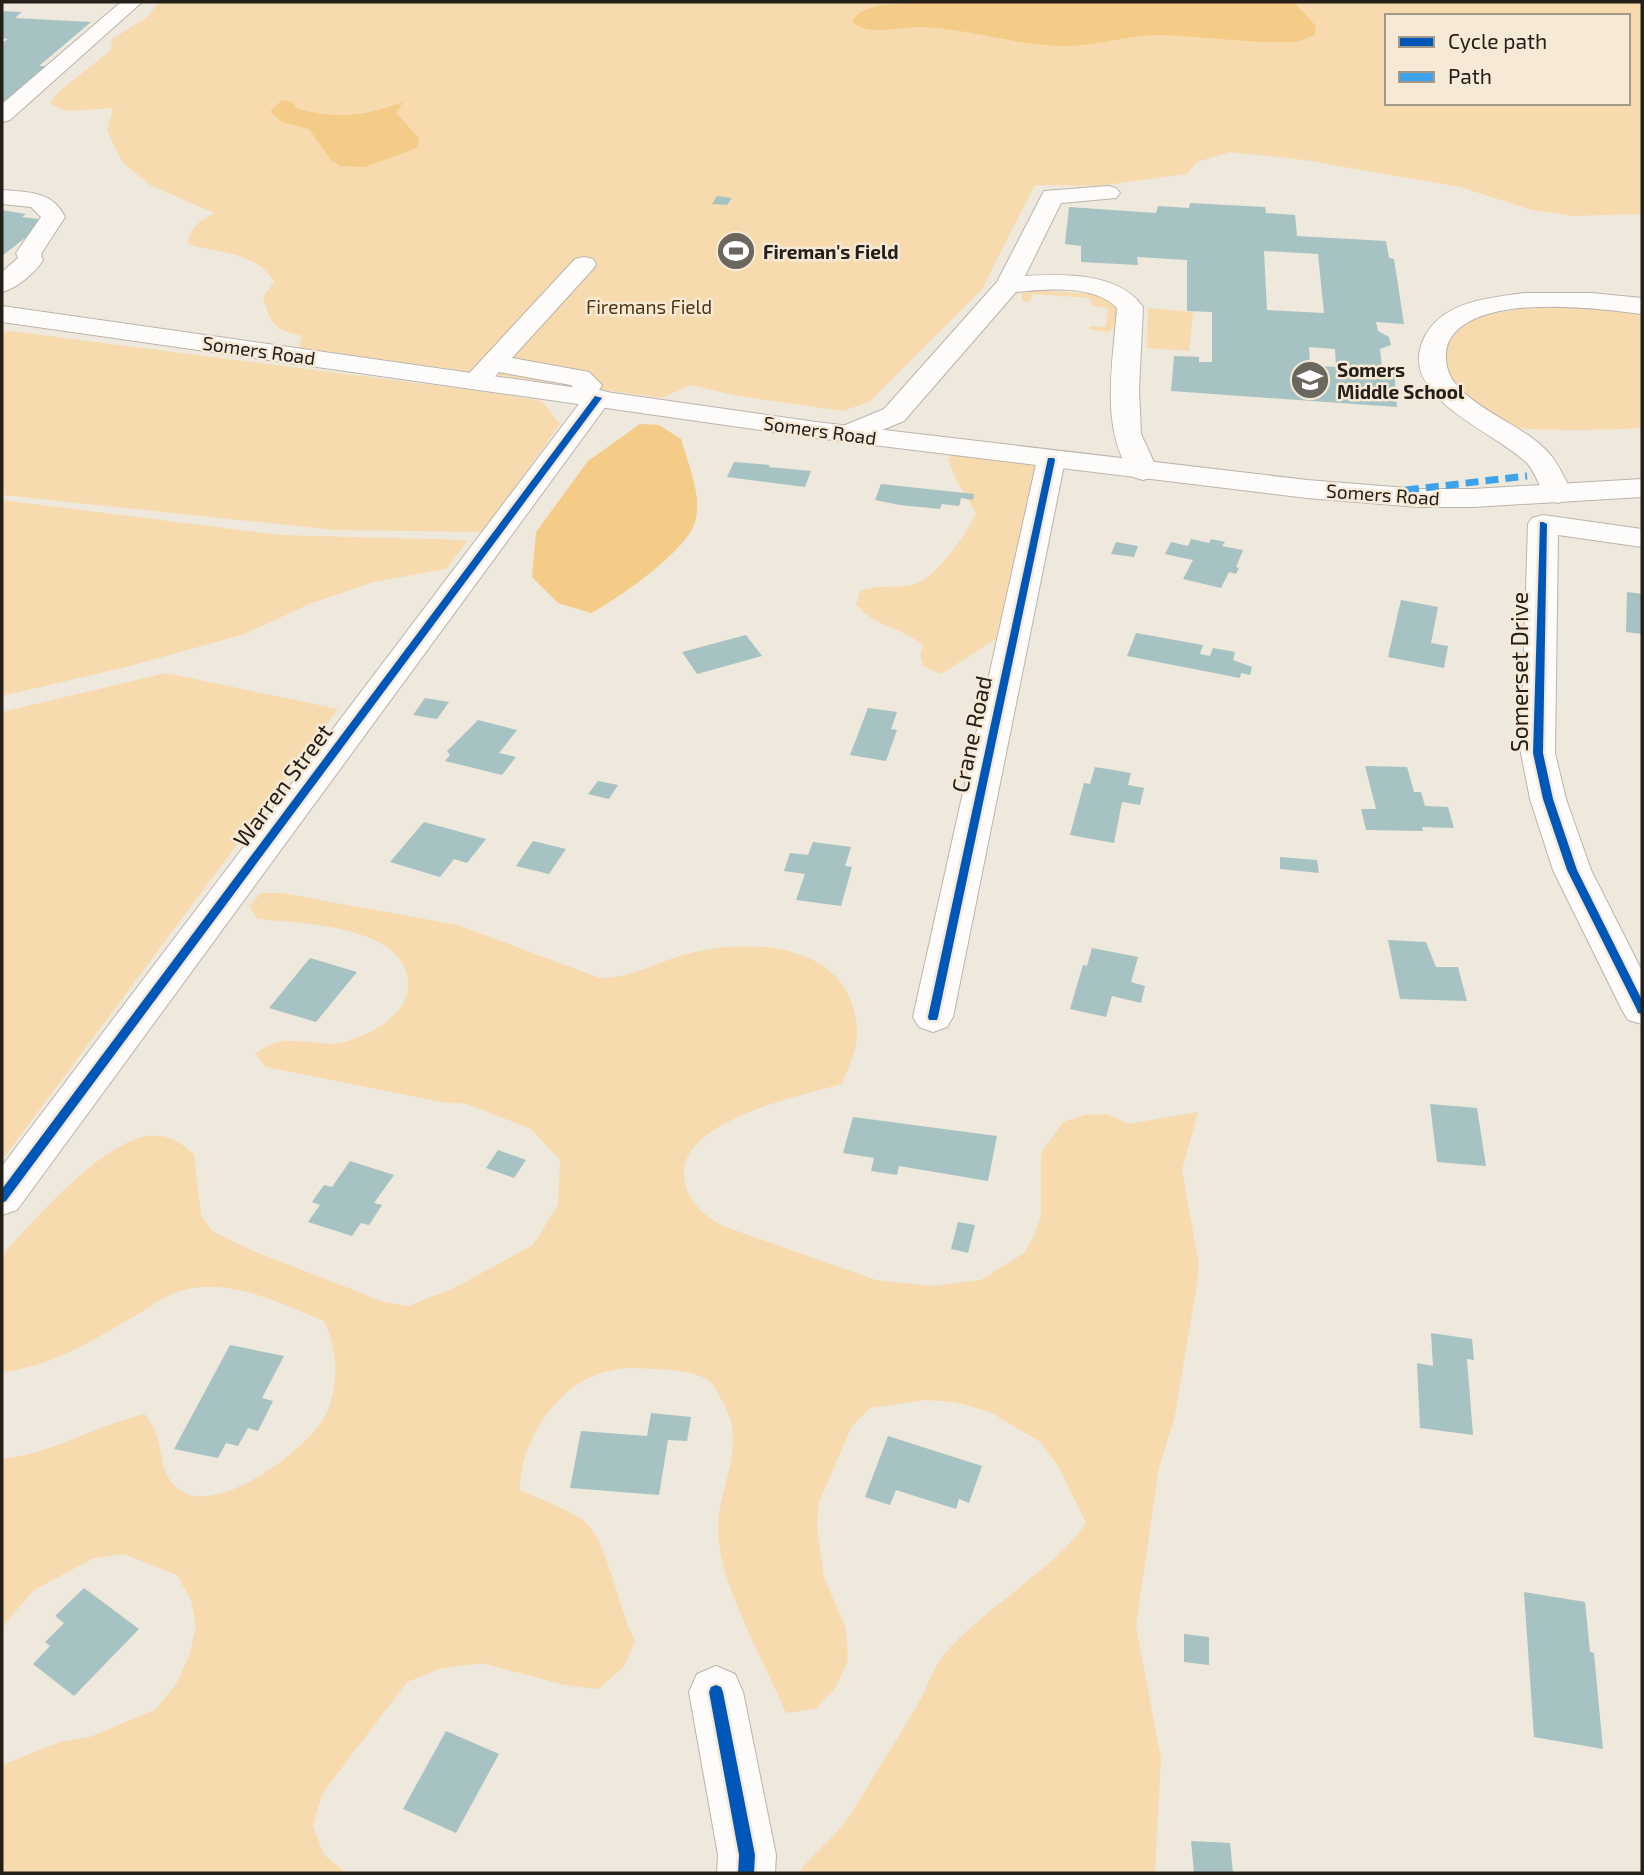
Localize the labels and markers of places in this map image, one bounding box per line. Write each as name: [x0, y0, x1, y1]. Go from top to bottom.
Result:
sports icon: Fireman's Field: [715, 230, 757, 272]
place label: Fireman's Field: [763, 240, 899, 263]
place label: Somers Middle School: [1337, 358, 1465, 403]
school or university icon: Somers Middle School: [1289, 359, 1331, 401]

